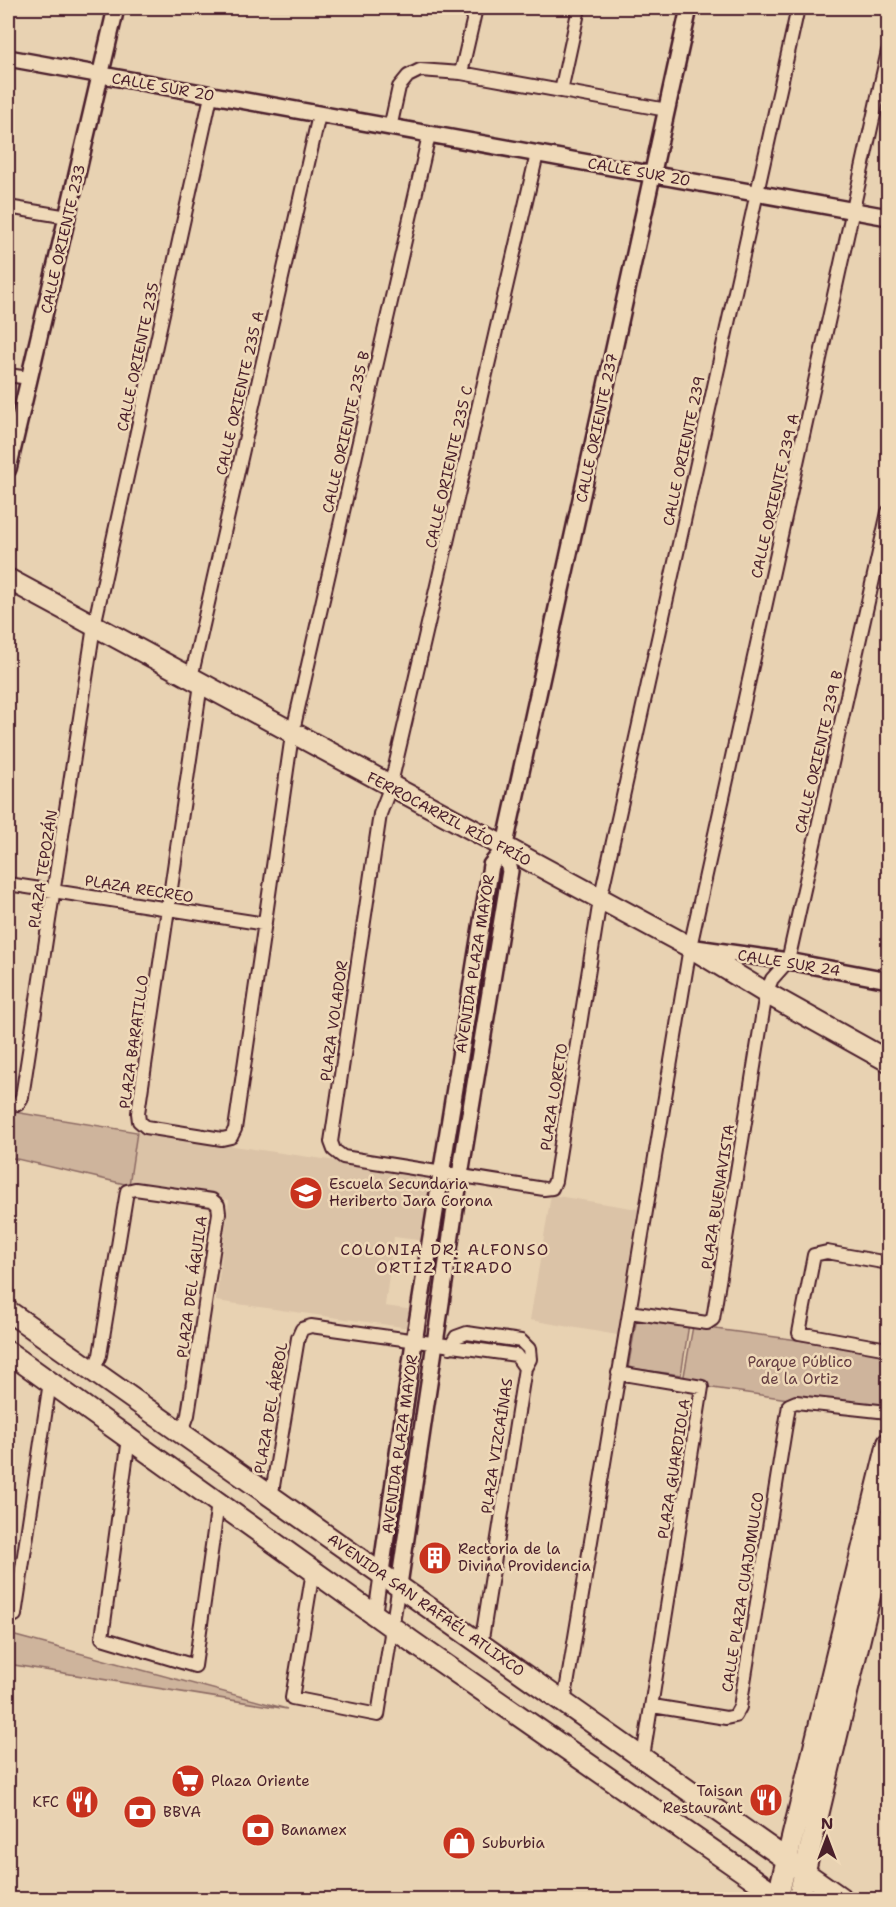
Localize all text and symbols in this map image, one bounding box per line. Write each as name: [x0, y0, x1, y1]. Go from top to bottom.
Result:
street label: CALLE SUR 20: [110, 68, 216, 106]
street label: CALLE SUR 20: [586, 153, 692, 191]
street label: CALLE ORIENTE 233: [36, 162, 90, 316]
street label: CALLE ORIENTE 235: [112, 281, 164, 433]
street label: CALLE ORIENTE 235 A: [211, 309, 269, 477]
street label: CALLE ORIENTE 235 B: [318, 349, 374, 515]
street label: CALLE ORIENTE 237: [571, 351, 623, 505]
street label: CALLE ORIENTE 239: [658, 374, 710, 528]
street label: CALLE ORIENTE 235 C: [421, 384, 477, 550]
street label: CALLE ORIENTE 239 A: [746, 411, 804, 580]
street label: CALLE ORIENTE 239 B: [791, 668, 848, 835]
street label: FERROCARRIL RÍO FRÍO: [363, 766, 535, 871]
street label: PLAZA TEPOZÁN: [23, 808, 62, 930]
street label: PLAZA RECREO: [83, 871, 195, 907]
street label: AVENIDA PLAZA MAYOR: [451, 873, 499, 1055]
street label: CALLE SUR 24: [736, 945, 842, 981]
street label: PLAZA VOLADOR: [316, 959, 352, 1083]
street label: PLAZA BARATILLO: [115, 974, 153, 1110]
street label: PLAZA LORETO: [536, 1042, 572, 1152]
street label: PLAZA BUENAVISTA: [697, 1123, 739, 1271]
place label: Escuela Secundaria Heriberto Jara Corona: [329, 1174, 493, 1211]
school or university icon: Escuela Secundaria Heriberto Jara Corona: [288, 1175, 324, 1211]
street label: PLAZA DEL ÁGUILA: [171, 1214, 212, 1359]
district label: COLONIA DR. ALFONSO ORTIZ TIRADO: [340, 1239, 550, 1278]
street label: PLAZA DEL ÁRBOL: [249, 1340, 292, 1476]
park label: Parque Público de la Ortiz: [748, 1352, 852, 1389]
street label: AVENIDA PLAZA MAYOR: [378, 1353, 422, 1535]
street label: PLAZA VIZCAÍNAS: [475, 1377, 518, 1515]
street label: PLAZA GUARDIOLA: [653, 1397, 695, 1541]
street label: CALLE PLAZA CUAJOMULCO: [717, 1490, 769, 1694]
street label: AVENIDA SAN RAFAÉL ATLIXCO: [323, 1528, 529, 1681]
place label: Rectoria de la Divina Providencia: [458, 1539, 591, 1576]
building icon: Rectoria de la Divina Providencia: [417, 1540, 453, 1576]
supermarket icon: Plaza Oriente: [170, 1763, 206, 1799]
place label: Plaza Oriente: [211, 1771, 310, 1791]
place label: Taisan Restaurant: [663, 1781, 743, 1818]
restaurant icon: Taisan Restaurant: [748, 1782, 784, 1818]
restaurant icon: KFC: [64, 1784, 100, 1820]
place label: KFC: [32, 1792, 59, 1812]
bank icon: BBVA: [122, 1794, 158, 1830]
place label: BBVA: [163, 1802, 201, 1822]
north arrow: [797, 1808, 857, 1868]
bank icon: Banamex: [240, 1812, 276, 1848]
text: N: [821, 1813, 833, 1834]
place label: Banamex: [281, 1820, 347, 1840]
shop icon: Suburbia: [441, 1825, 477, 1861]
place label: Suburbia: [482, 1833, 545, 1853]

